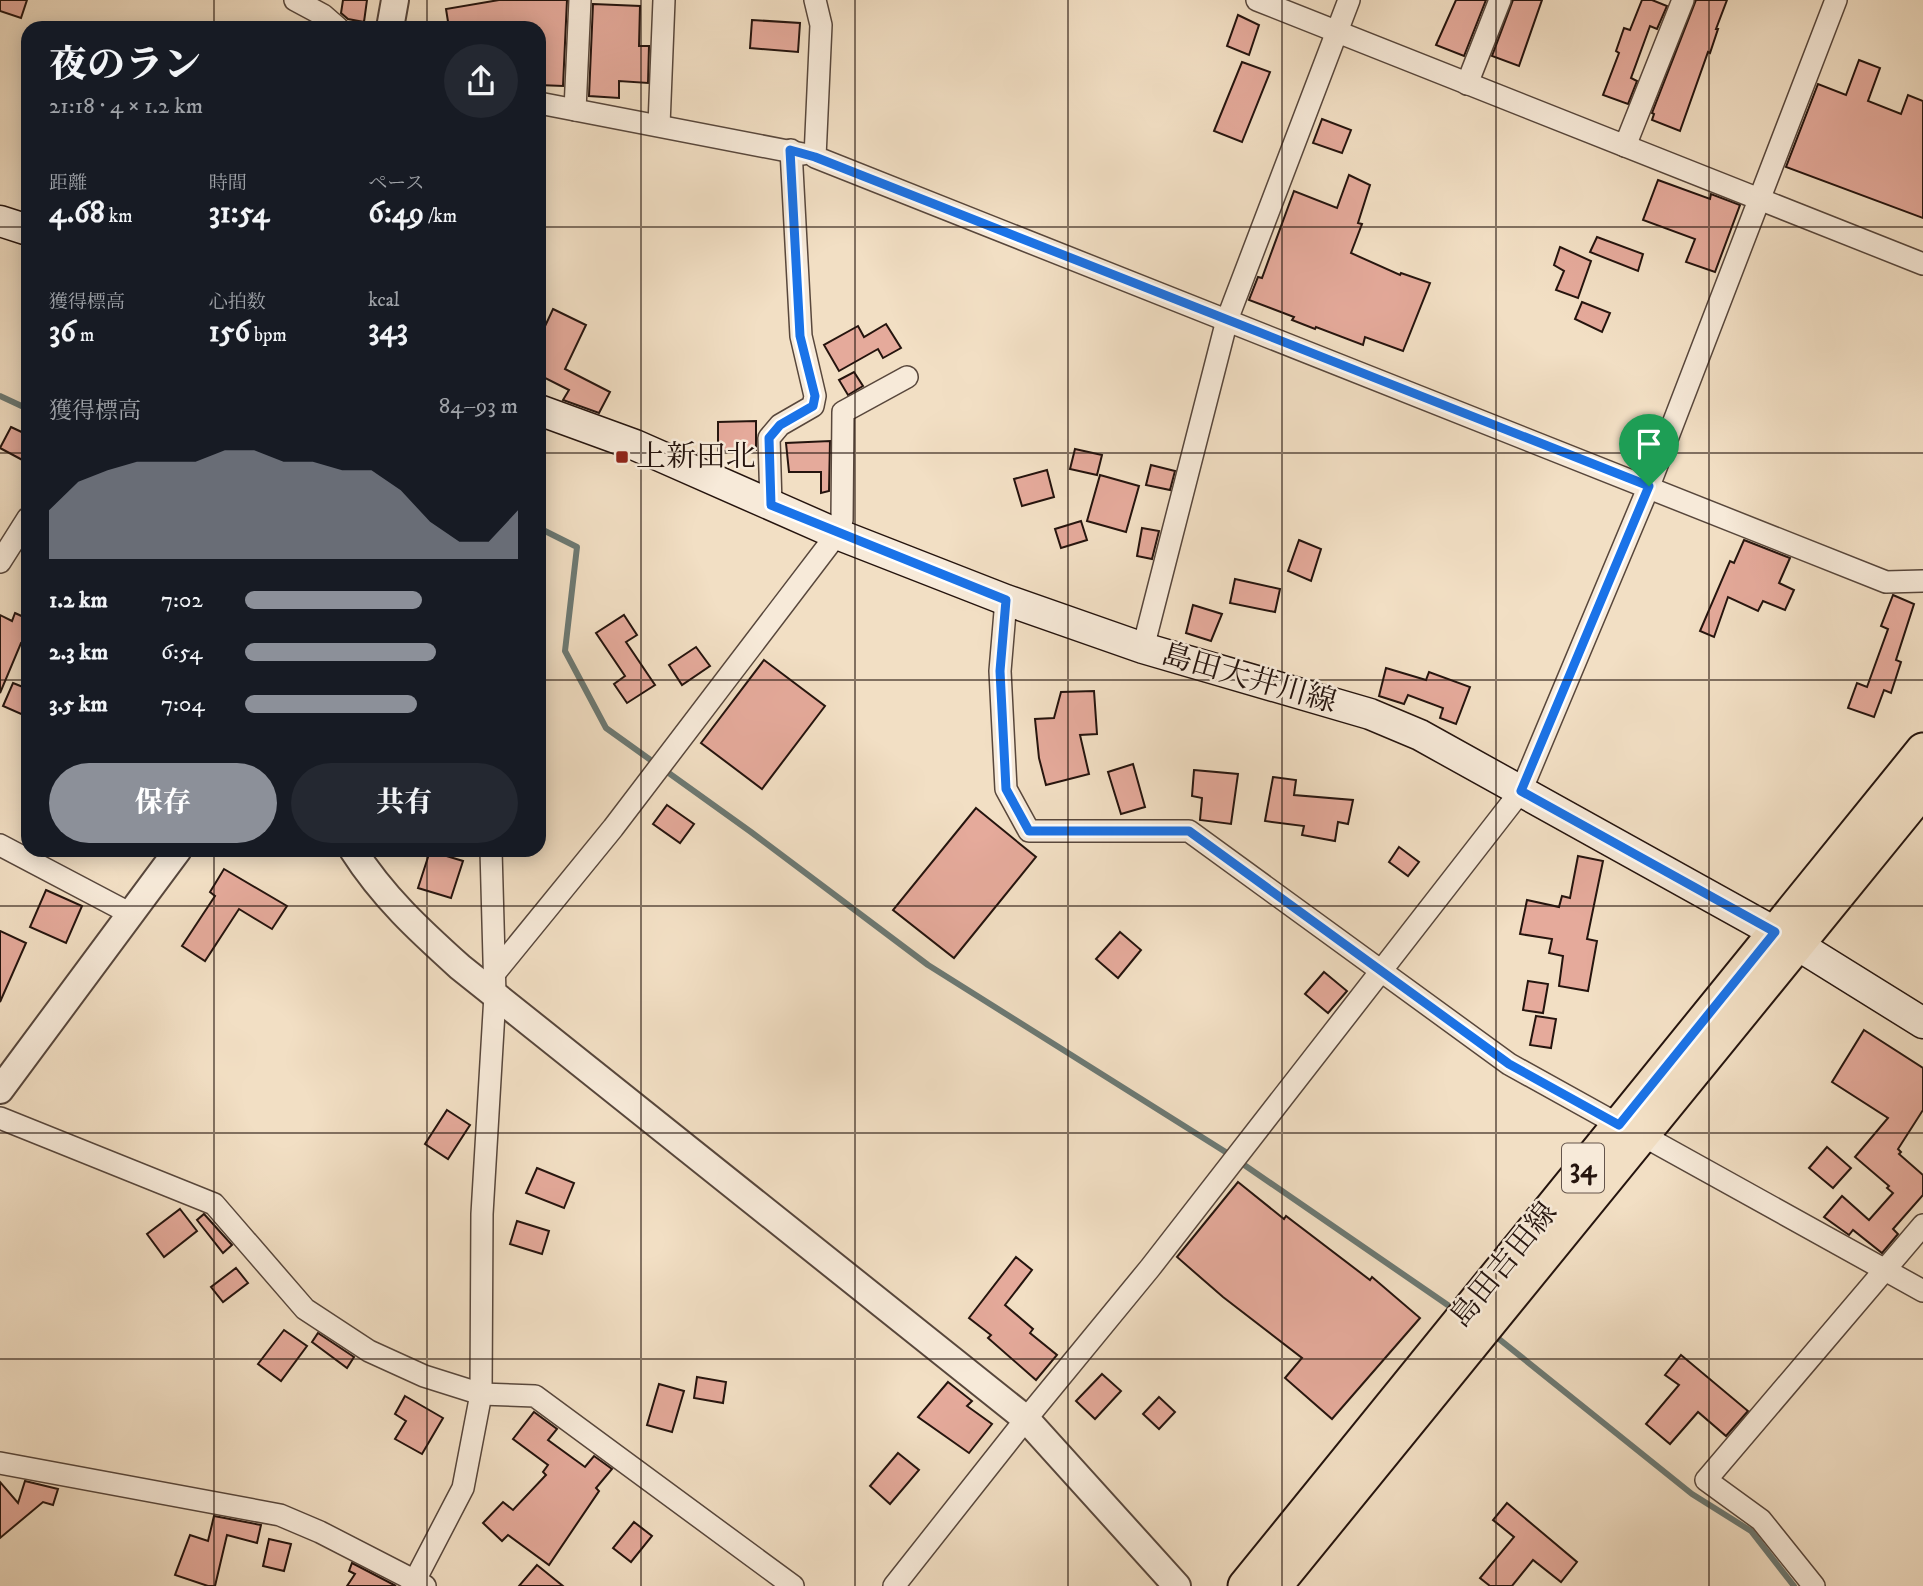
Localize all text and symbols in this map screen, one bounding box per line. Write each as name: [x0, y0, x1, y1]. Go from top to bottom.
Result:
text: 夜のラン: [49, 42, 201, 90]
button: share: [444, 44, 518, 118]
text: 21:18 · 4 × 1.2 km: [49, 92, 203, 121]
text: 距離: [49, 172, 87, 195]
text: 時間: [209, 172, 247, 195]
text: ペース: [368, 172, 424, 195]
text: 4.68: [49, 195, 105, 232]
text: 31:54: [209, 195, 269, 232]
text: 6:49: [368, 195, 424, 232]
text: km: [105, 205, 133, 228]
text: /km: [424, 205, 457, 228]
text: kcal: [368, 289, 400, 312]
text: 獲得標高: [49, 291, 125, 314]
text: 心拍数: [209, 291, 266, 314]
text: 343: [368, 312, 408, 349]
text: 36: [49, 314, 76, 351]
text: 156: [209, 314, 250, 351]
text: m: [76, 324, 94, 347]
text: bpm: [250, 324, 287, 347]
text: 84–93 m: [439, 392, 518, 421]
text: 獲得標高: [49, 397, 141, 426]
pin: [1619, 414, 1679, 486]
icon: arrive: [1630, 425, 1668, 463]
place label: 上新田北: [636, 439, 756, 476]
marker: 上新田北: [614, 449, 630, 465]
text: 1.2 km: [49, 586, 108, 615]
text: 7:02: [161, 586, 203, 615]
street label: 島田大井川線: [1157, 636, 1341, 722]
text: 2.3 km: [49, 638, 108, 667]
text: 6:54: [161, 638, 202, 667]
text: 3.5 km: [49, 690, 108, 719]
text: 7:04: [161, 690, 205, 719]
button: 保存: [49, 763, 277, 843]
button: 共有: [291, 763, 518, 843]
road number: 34: [1562, 1144, 1604, 1192]
street label: 島田吉田線: [1442, 1195, 1566, 1335]

